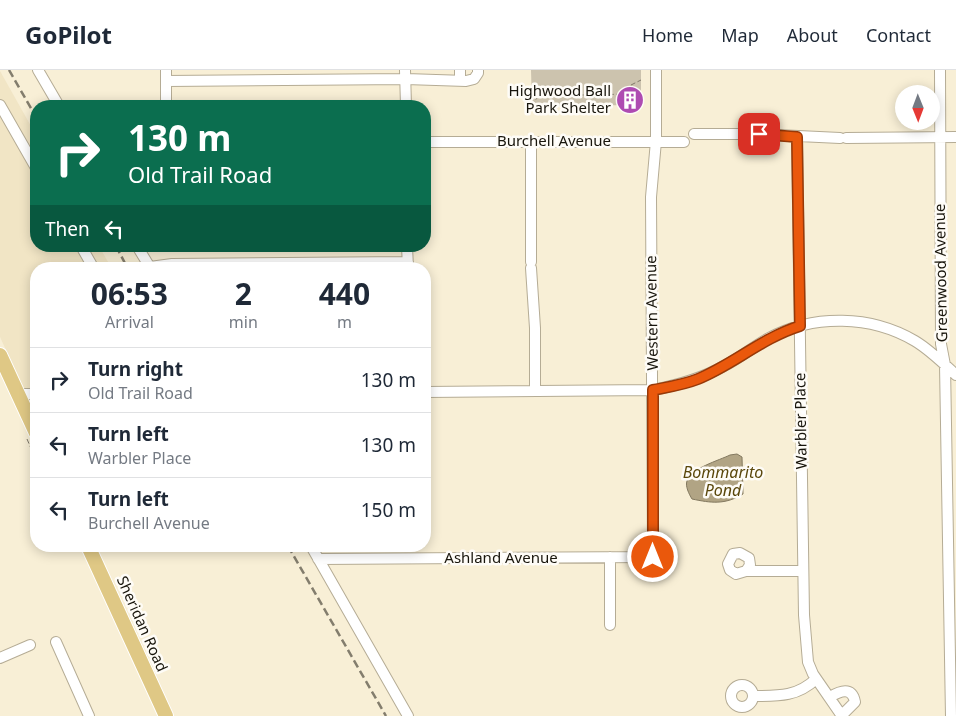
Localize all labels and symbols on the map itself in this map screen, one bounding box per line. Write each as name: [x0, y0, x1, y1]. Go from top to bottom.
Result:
place label: Highwood Ball Park Shelter: [509, 80, 611, 117]
building icon: Highwood Ball Park Shelter: [615, 85, 645, 115]
north arrow: [895, 85, 940, 130]
pin: [738, 113, 780, 155]
street label: Burchell Avenue: [497, 130, 611, 150]
street label: Greenwood Avenue: [929, 203, 951, 343]
street label: Western Avenue: [640, 255, 662, 371]
street label: Warbler Place: [789, 372, 811, 470]
water label: Bommarito Pond: [683, 461, 763, 501]
position arrow: [626, 530, 678, 582]
street label: Ashland Avenue: [444, 547, 558, 567]
street label: Sheridan Road: [113, 573, 173, 675]

